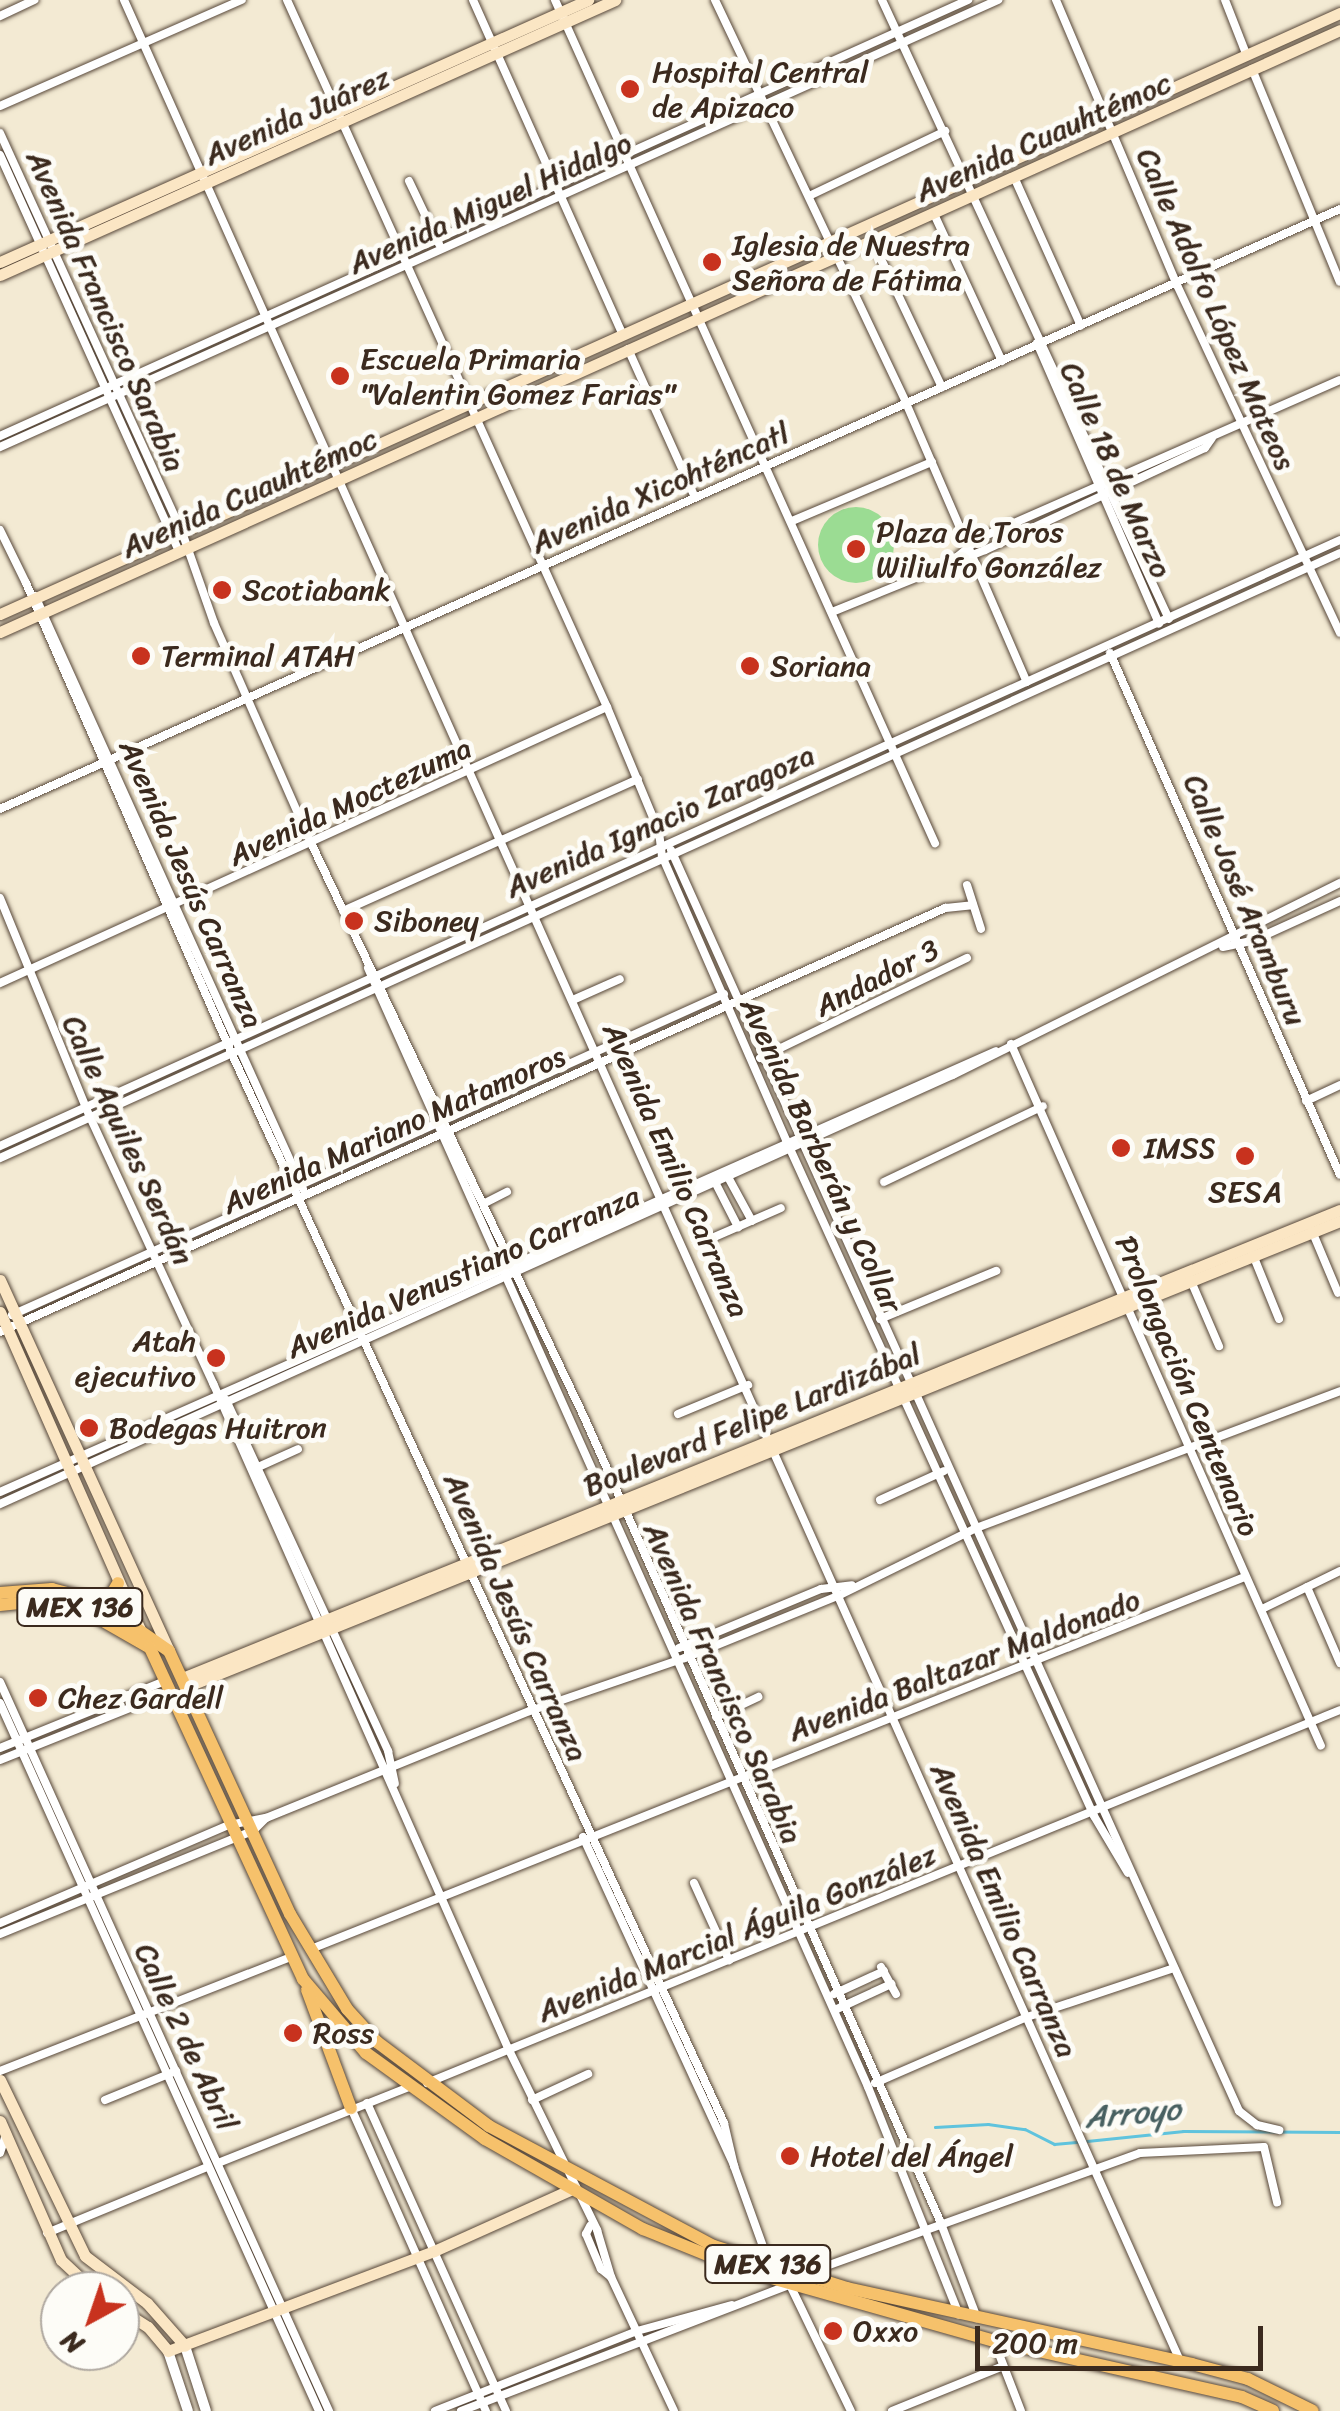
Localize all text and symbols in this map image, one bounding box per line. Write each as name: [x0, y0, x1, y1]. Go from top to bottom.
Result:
place label: Hospital Central de Apizaco: [652, 54, 869, 124]
street label: Avenida Juárez: [199, 59, 395, 173]
street label: Avenida Cuauhtémoc: [910, 65, 1176, 209]
marker: Hospital Central de Apizaco: [617, 76, 643, 102]
street label: Avenida Miguel Hidalgo: [343, 124, 637, 282]
street label: Calle Adolfo López Mateos: [1129, 142, 1303, 476]
street label: Avenida Francisco Sarabia: [19, 145, 193, 477]
place label: Iglesia de Nuestra Señora de Fátima: [732, 227, 972, 298]
marker: Iglesia de Nuestra Señora de Fátima: [701, 251, 723, 273]
place label: Escuela Primaria "Valentin Gomez Farias": [360, 341, 675, 412]
street label: Calle 18 de Marzo: [1052, 356, 1180, 584]
marker: Escuela Primaria "Valentin Gomez Farias": [329, 365, 351, 387]
street label: Avenida Xicohténcatl: [525, 415, 795, 561]
street label: Avenida Cuauhtémoc: [116, 421, 382, 565]
place label: Plaza de Toros Wiliulfo González: [876, 514, 1103, 584]
marker: Plaza de Toros Wiliulfo González: [845, 538, 867, 560]
place label: Scotiabank: [242, 572, 391, 608]
marker: Scotiabank: [211, 579, 233, 601]
place label: Terminal ATAH: [161, 638, 355, 674]
marker: Terminal ATAH: [130, 645, 152, 667]
place label: Soriana: [770, 648, 871, 684]
marker: Soriana: [739, 655, 761, 677]
street label: Avenida Moctezuma: [223, 730, 477, 874]
street label: Avenida Jesús Carranza: [111, 734, 271, 1034]
street label: Avenida Ignacio Zaragoza: [500, 737, 820, 905]
street label: Calle José Aramburu: [1175, 768, 1315, 1032]
place label: Siboney: [374, 903, 479, 939]
marker: Siboney: [343, 910, 365, 932]
street label: Andador 3: [809, 931, 945, 1025]
street label: Avenida Barberán y Collar: [732, 992, 910, 1318]
street label: Calle Aquiles Serdán: [55, 1010, 201, 1270]
street label: Avenida Emilio Carranza: [595, 1017, 757, 1323]
street label: Avenida Mariano Matamoros: [216, 1038, 572, 1222]
place label: IMSS: [1144, 1130, 1215, 1166]
marker: IMSS: [1108, 1135, 1134, 1161]
marker: SESA: [1232, 1143, 1258, 1169]
place label: SESA: [1208, 1174, 1282, 1210]
street label: Avenida Venustiano Carranza: [281, 1178, 645, 1366]
street label: Prolongación Centenario: [1107, 1230, 1267, 1542]
place label: Atah ejecutivo: [75, 1323, 196, 1394]
street label: Boulevard Felipe Lardizábal: [579, 1336, 925, 1504]
marker: Atah ejecutivo: [205, 1347, 227, 1369]
place label: Bodegas Huitron: [109, 1410, 327, 1446]
marker: Bodegas Huitron: [78, 1417, 100, 1439]
street label: Avenida Jesús Carranza: [436, 1467, 596, 1767]
street label: Avenida Francisco Sarabia: [636, 1517, 810, 1849]
street label: Avenida Baltazar Maldonado: [783, 1581, 1145, 1749]
road number: MEX 136: [15, 1584, 145, 1630]
place label: Chez Gardell: [58, 1680, 224, 1716]
marker: Chez Gardell: [27, 1687, 49, 1709]
street label: Avenida Emilio Carranza: [923, 1757, 1085, 2063]
street label: Avenida Marcial Águila González: [532, 1836, 942, 2030]
street label: Calle 2 de Abril: [127, 1937, 245, 2137]
place label: Ross: [313, 2015, 374, 2051]
marker: Ross: [282, 2022, 304, 2044]
water label: Arroyo: [1083, 2091, 1183, 2137]
place label: Hotel del Ángel: [810, 2138, 1014, 2174]
marker: Hotel del Ángel: [779, 2145, 801, 2167]
road number: MEX 136: [703, 2241, 833, 2287]
north arrow: [40, 2271, 140, 2371]
scale bar: [980, 2306, 1268, 2368]
place label: Oxxo: [853, 2313, 918, 2349]
text: 200 m: [992, 2316, 1078, 2370]
text: N: [48, 2318, 95, 2368]
marker: Oxxo: [822, 2320, 844, 2342]

